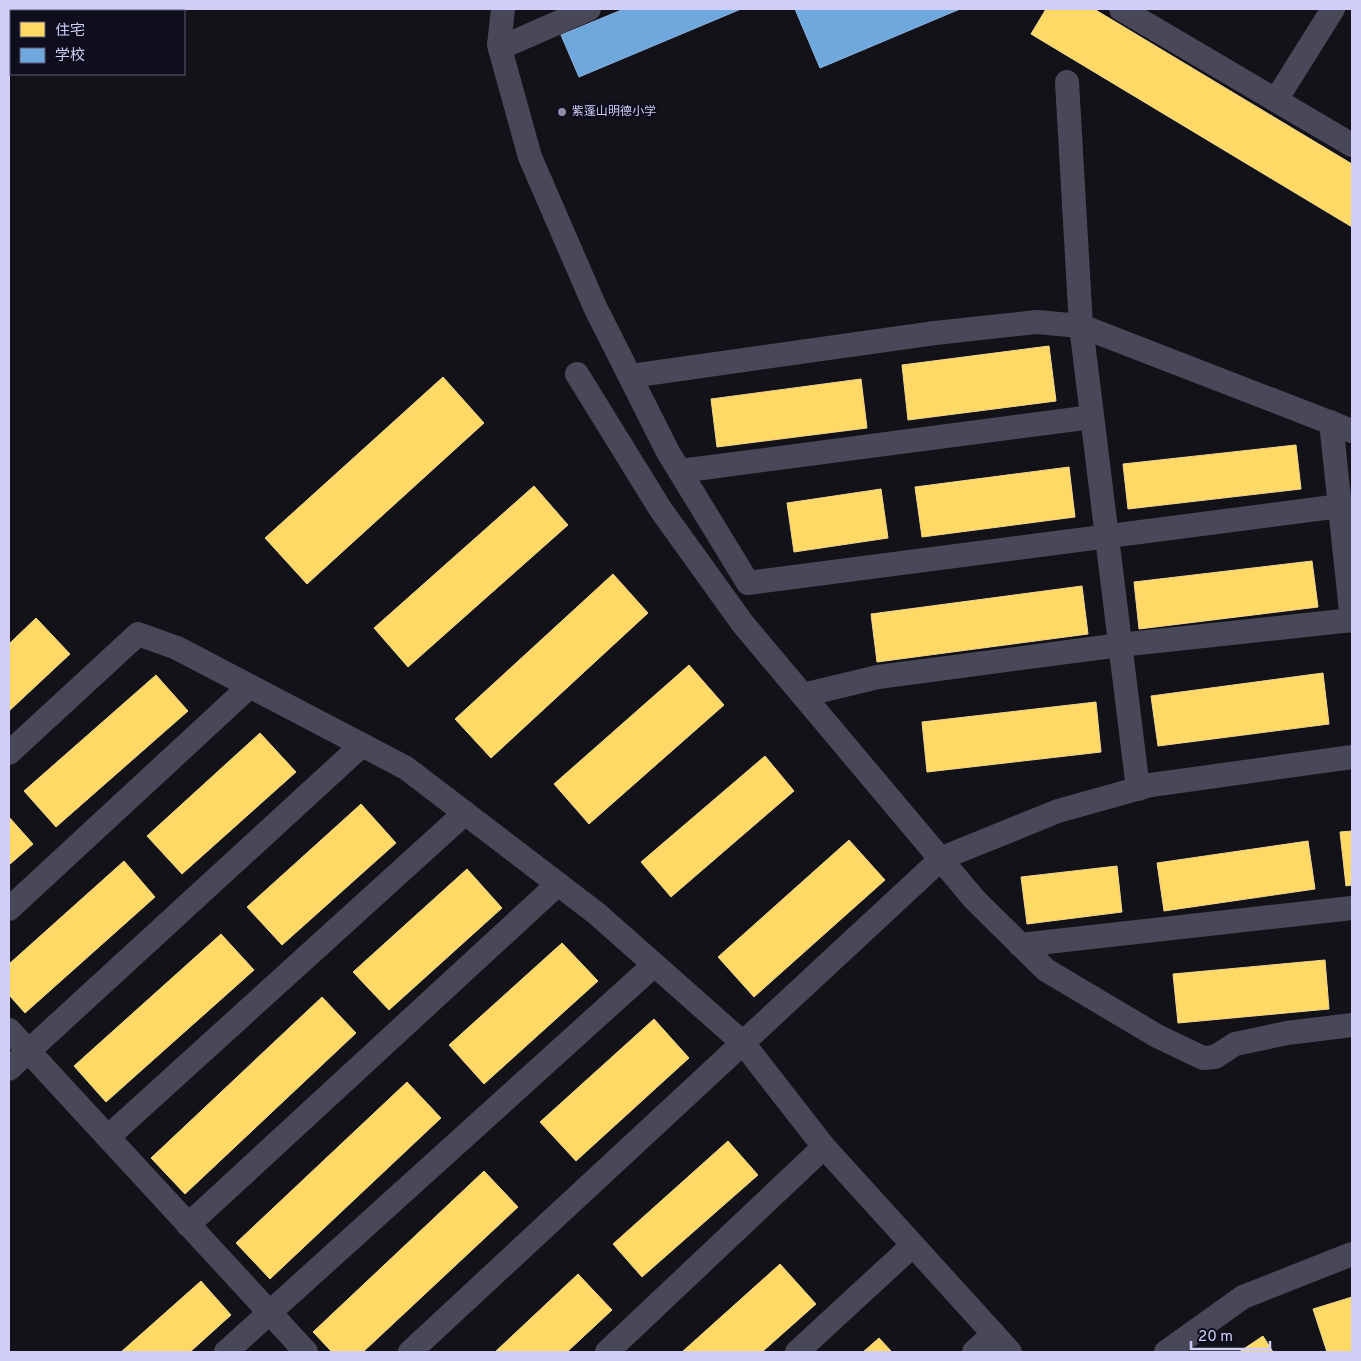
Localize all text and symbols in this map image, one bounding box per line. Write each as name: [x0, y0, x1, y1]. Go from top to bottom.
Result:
legend: [10, 10, 185, 75]
text: 住宅: [55, 22, 85, 41]
text: 学校: [55, 46, 85, 66]
place label: 紫蓬山明德小学: [572, 104, 656, 120]
marker: 紫蓬山明德小学: [556, 106, 568, 118]
scale bar: [1191, 1318, 1270, 1350]
text: 20 m: [1198, 1328, 1233, 1347]

